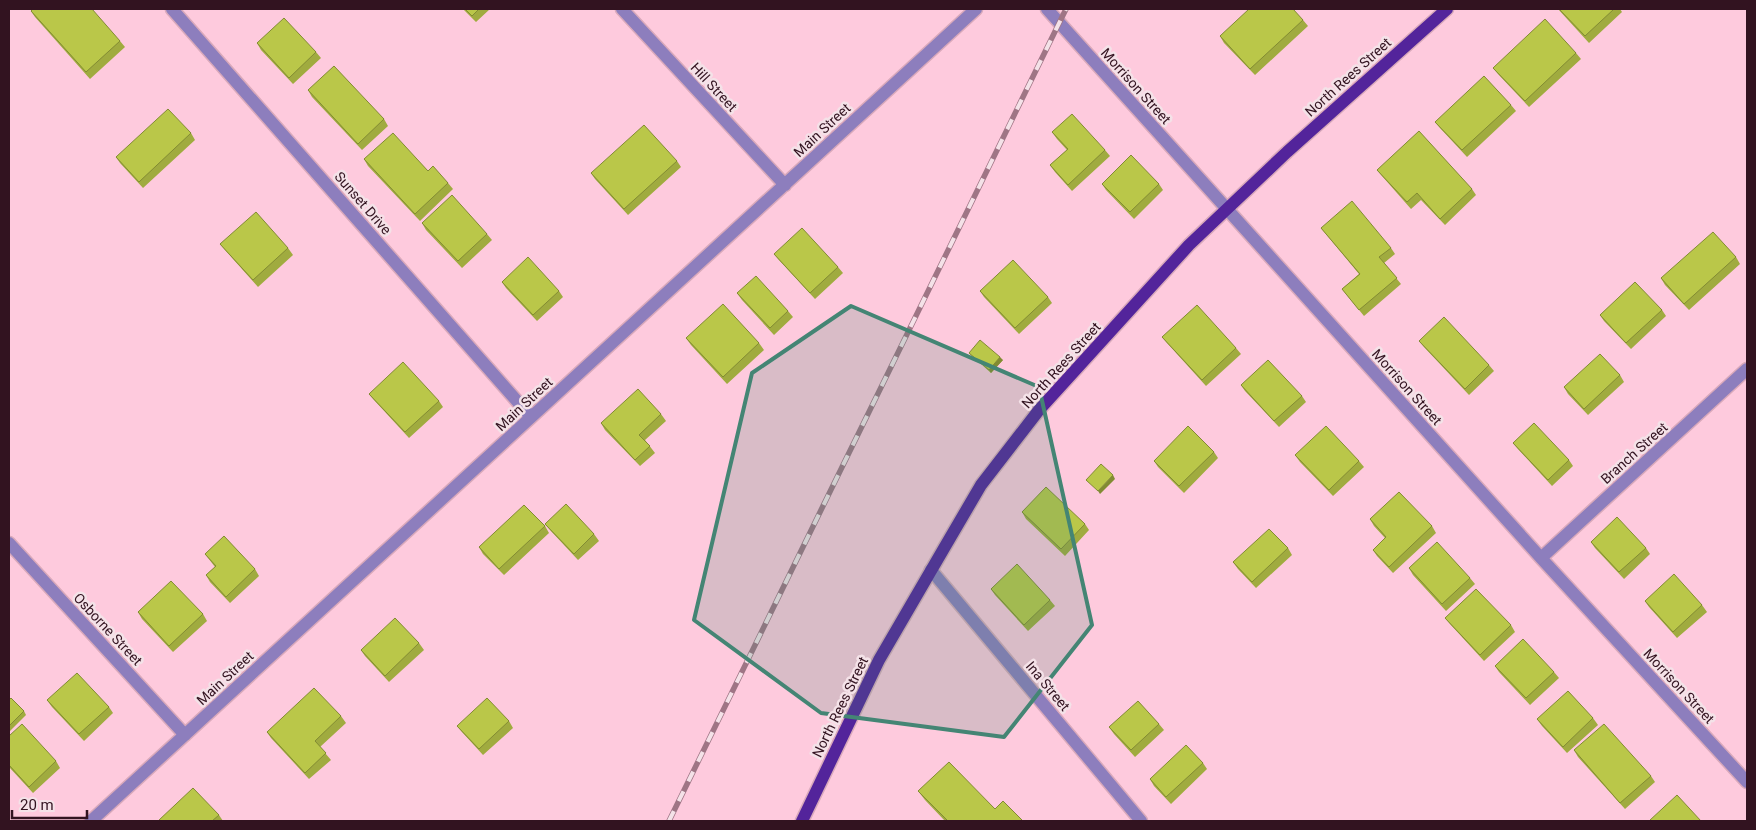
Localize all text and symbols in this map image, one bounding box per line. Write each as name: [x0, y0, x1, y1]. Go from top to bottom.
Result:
street label: North Rees Street: [1302, 34, 1395, 120]
street label: Morrison Street: [1098, 45, 1174, 128]
street label: Hill Street: [687, 59, 741, 115]
street label: Main Street: [790, 100, 854, 160]
street label: Sunset Drive: [331, 168, 395, 238]
street label: North Rees Street: [1018, 318, 1104, 411]
street label: Morrison Street: [1369, 346, 1445, 429]
street label: Main Street: [492, 374, 556, 434]
street label: Branch Street: [1597, 419, 1671, 487]
street label: Osborne Street: [70, 590, 146, 669]
street label: Morrison Street: [1640, 645, 1718, 727]
street label: Main Street: [193, 648, 257, 708]
street label: North Rees Street: [809, 654, 871, 760]
street label: Ina Street: [1023, 658, 1074, 714]
scale bar: [12, 788, 88, 820]
text: 20 m: [20, 796, 54, 814]

